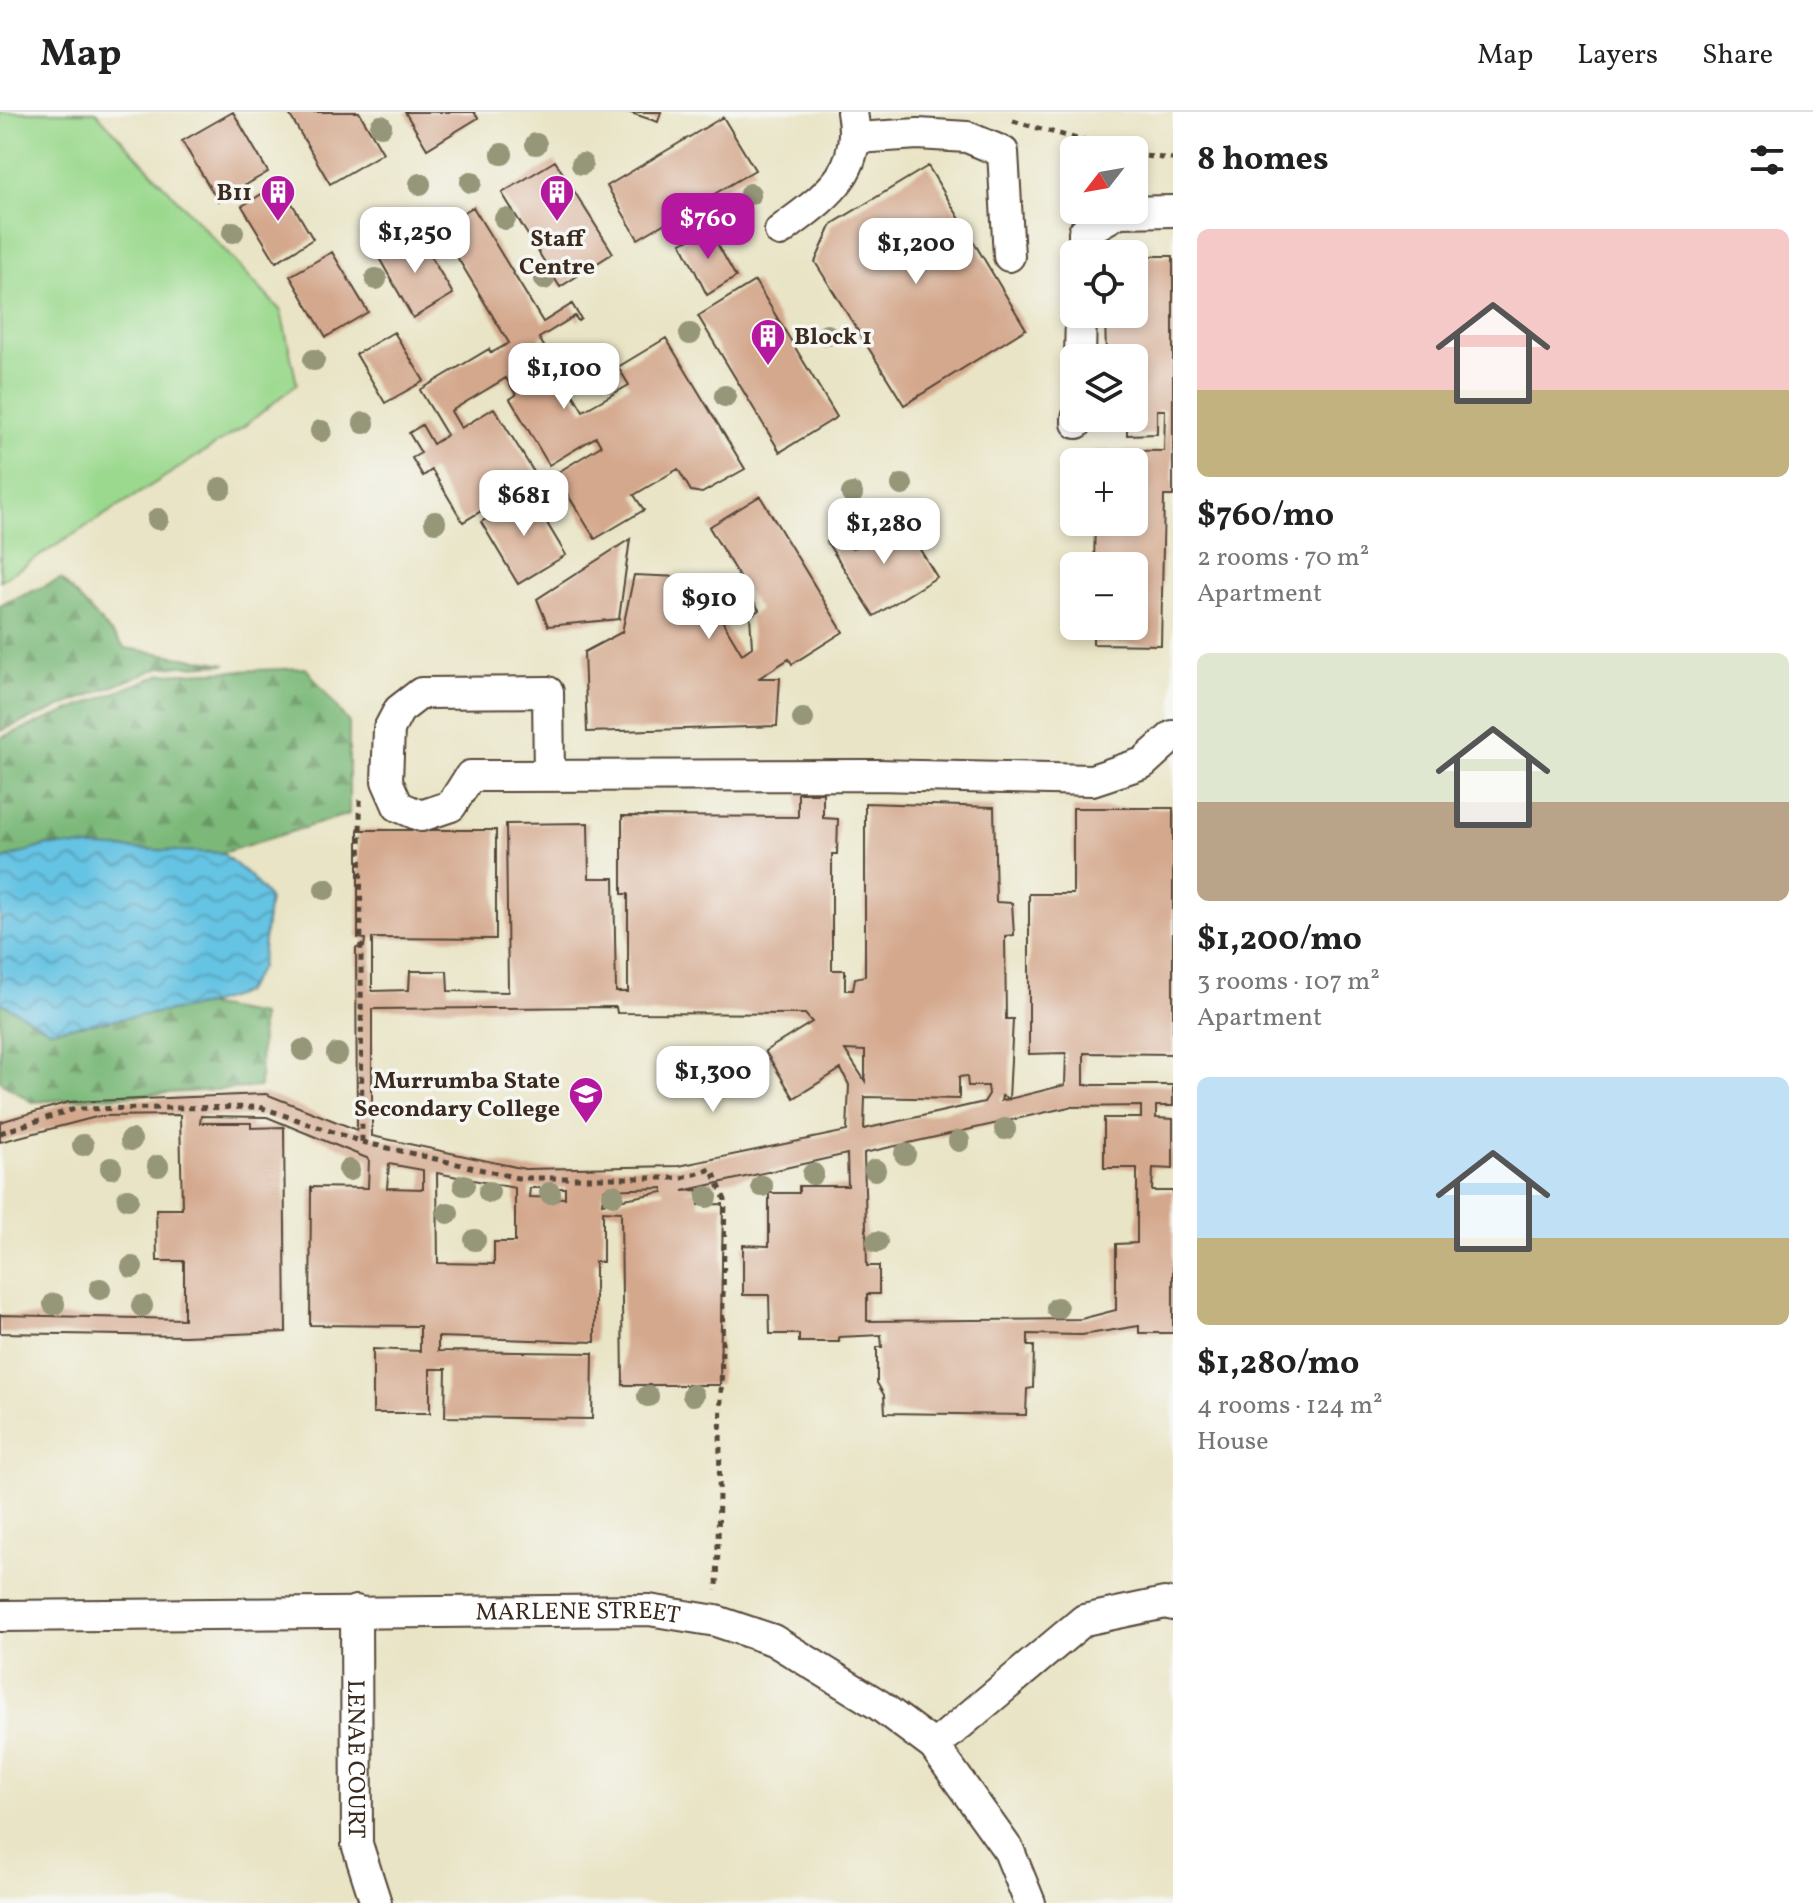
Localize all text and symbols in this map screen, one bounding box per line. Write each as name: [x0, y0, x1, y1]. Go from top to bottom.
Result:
text: Map: [40, 29, 121, 82]
text: Map: [1477, 36, 1533, 75]
text: Layers: [1577, 36, 1658, 75]
text: Share: [1702, 36, 1773, 75]
north arrow: [1060, 136, 1148, 224]
map controls: [1060, 136, 1148, 640]
text: 8 homes: [1197, 137, 1329, 184]
icon: filters: [1745, 138, 1789, 182]
building icon: B11: [259, 173, 297, 223]
building icon: Staff Centre: [538, 173, 576, 223]
place label: B11: [217, 177, 252, 211]
pin: $760: [661, 193, 755, 261]
text: $760: [680, 201, 736, 237]
pin: $1,250: [350, 207, 480, 275]
text: $1,250: [378, 215, 452, 251]
pin: $1,200: [851, 218, 981, 286]
place label: Staff Centre: [519, 223, 595, 285]
text: $1,200: [877, 226, 955, 262]
button: locate: [1060, 240, 1148, 328]
icon: home: [1421, 281, 1565, 425]
building icon: Block 1: [749, 317, 787, 367]
place label: Block 1: [794, 321, 872, 355]
pin: $1,100: [499, 343, 629, 411]
button: layers: [1060, 344, 1148, 432]
text: $1,100: [526, 351, 602, 387]
button: +: [1060, 448, 1148, 536]
pin: $681: [477, 470, 571, 538]
text: $681: [497, 478, 551, 514]
text: $760/mo: [1197, 493, 1334, 540]
pin: $1,280: [819, 498, 949, 566]
text: $1,280: [846, 506, 922, 542]
text: 2 rooms · 70 m²: [1197, 540, 1369, 576]
button: −: [1060, 552, 1148, 640]
pin: $910: [662, 573, 756, 641]
text: Apartment: [1197, 576, 1322, 612]
text: $910: [681, 581, 737, 617]
icon: home: [1421, 705, 1565, 849]
text: $1,200/mo: [1197, 917, 1362, 964]
text: 3 rooms · 107 m²: [1197, 964, 1380, 1000]
text: Apartment: [1197, 1000, 1322, 1036]
pin: $1,300: [648, 1046, 778, 1114]
text: $1,300: [674, 1054, 752, 1090]
place label: Murrumba State Secondary College: [354, 1065, 560, 1127]
school or university icon: Murrumba State Secondary College: [567, 1075, 605, 1125]
icon: home: [1421, 1129, 1565, 1273]
text: $1,280/mo: [1197, 1341, 1359, 1388]
text: 4 rooms · 124 m²: [1197, 1388, 1383, 1424]
text: House: [1197, 1424, 1269, 1460]
street label: MARLENE STREET: [475, 1595, 683, 1634]
street label: LENAE COURT: [337, 1679, 372, 1839]

